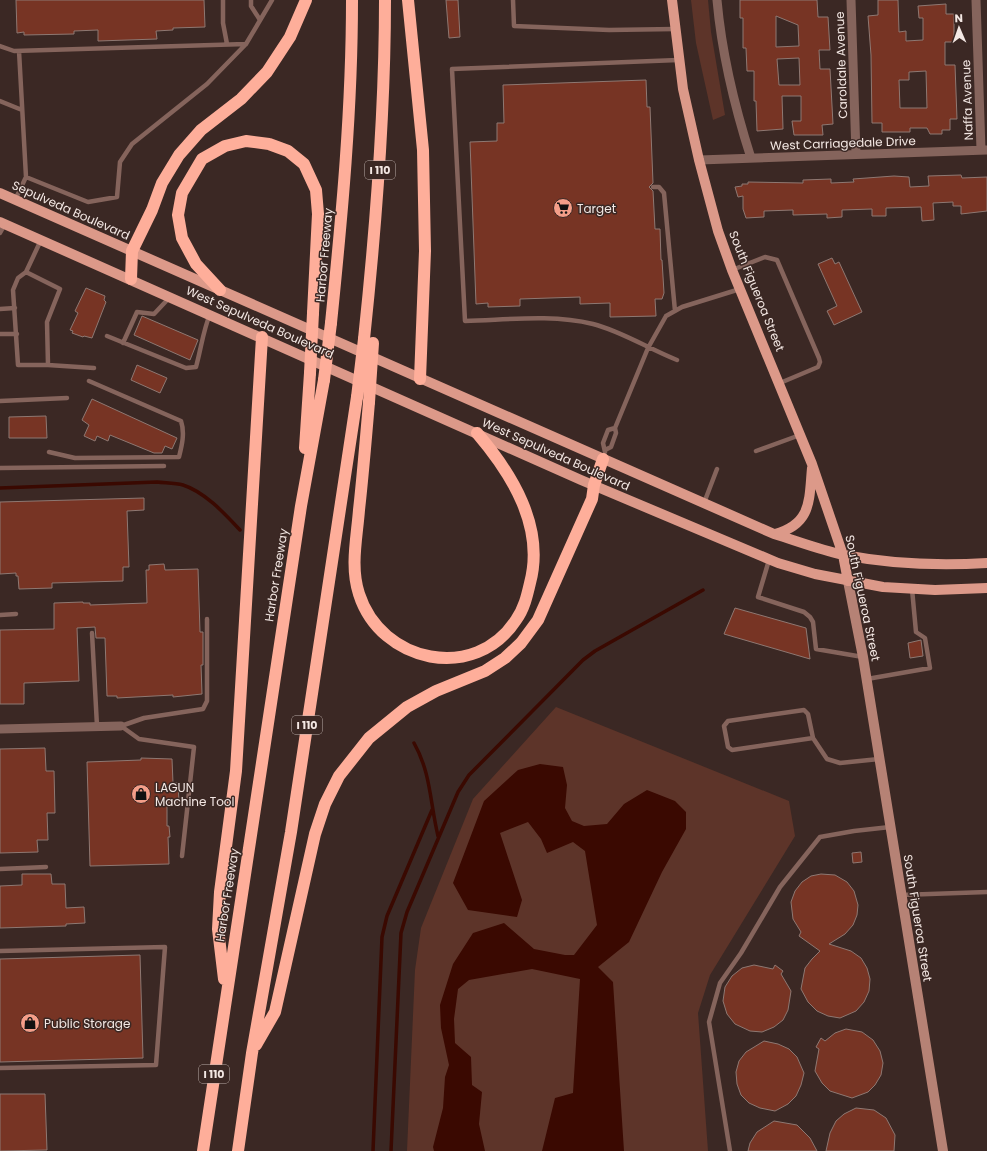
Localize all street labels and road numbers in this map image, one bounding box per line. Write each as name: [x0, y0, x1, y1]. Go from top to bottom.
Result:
street label: Caroldale Avenue: [831, 11, 851, 119]
street label: Naffa Avenue: [957, 59, 977, 141]
street label: West Carriagedale Drive: [770, 132, 916, 154]
road number: I 110: [365, 161, 395, 179]
street label: Sepulveda Boulevard: [9, 176, 133, 244]
street label: Harbor Freeway: [311, 207, 337, 303]
street label: South Figueroa Street: [725, 228, 789, 354]
street label: West Sepulveda Boulevard: [183, 282, 337, 362]
street label: West Sepulveda Boulevard: [479, 414, 633, 494]
street label: Harbor Freeway: [260, 527, 292, 623]
street label: South Figueroa Street: [841, 533, 885, 663]
road number: I 110: [292, 716, 322, 734]
street label: Harbor Freeway: [211, 847, 243, 943]
street label: South Figueroa Street: [900, 853, 936, 983]
road number: I 110: [199, 1065, 229, 1083]

